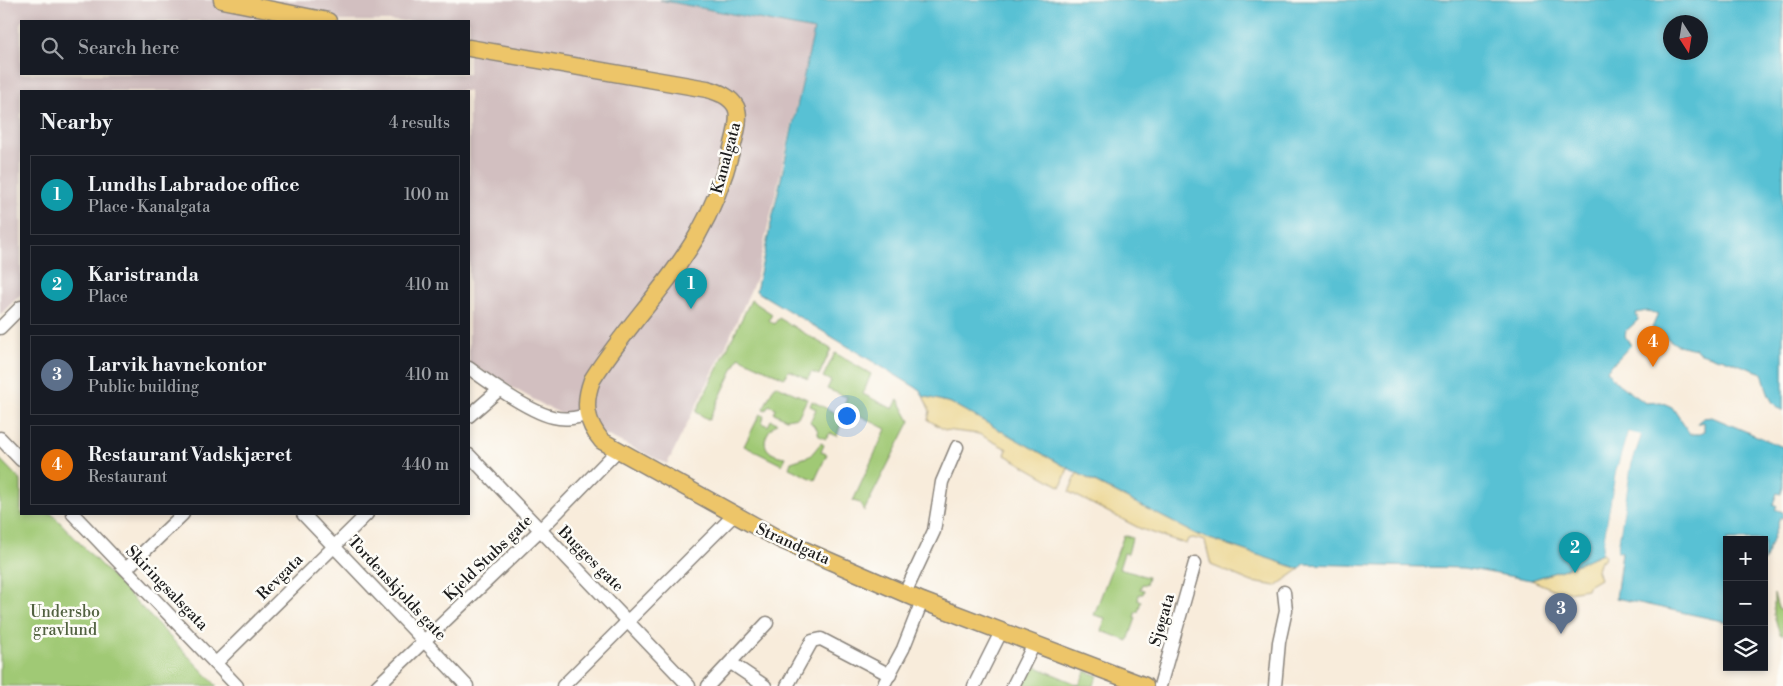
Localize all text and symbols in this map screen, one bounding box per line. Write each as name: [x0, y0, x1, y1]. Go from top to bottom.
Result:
north arrow: [1663, 15, 1708, 60]
search box: [20, 20, 470, 75]
icon: search: [38, 34, 66, 62]
text: Search here: [78, 36, 179, 60]
text: Nearby: [40, 110, 113, 136]
text: 4 results: [389, 113, 450, 133]
street label: Kanalgata: [707, 119, 745, 196]
text: Lundhs Labradoe office: [88, 173, 299, 197]
text: 1: [53, 185, 61, 205]
text: 100 m: [404, 185, 449, 205]
text: Place · Kanalgata: [88, 197, 210, 217]
text: Karistranda: [88, 263, 199, 287]
pin: 1: [675, 268, 707, 309]
text: 2: [52, 275, 62, 295]
text: 410 m: [405, 275, 449, 295]
text: Place: [88, 287, 128, 307]
pin: 4: [1637, 326, 1669, 367]
text: Larvik havnekontor: [88, 353, 267, 377]
text: 3: [52, 365, 62, 385]
text: 410 m: [405, 365, 449, 385]
text: Public building: [88, 377, 199, 397]
your location: [834, 403, 860, 429]
text: Restaurant Vadskjæret: [88, 443, 292, 467]
text: 4: [52, 455, 62, 475]
text: 440 m: [402, 455, 449, 475]
text: Restaurant: [88, 467, 167, 487]
street label: Kjeld Stubs gate: [439, 511, 537, 605]
street label: Strandgata: [753, 519, 834, 570]
street label: Bugges gate: [553, 521, 628, 596]
street label: Tordenskjolds gate: [343, 531, 451, 645]
pin: 2: [1559, 532, 1591, 573]
map controls: [1723, 536, 1768, 671]
button: +: [1723, 536, 1768, 581]
street label: Skiringsalsgata: [121, 541, 213, 635]
street label: Revgata: [253, 549, 308, 604]
button: −: [1723, 581, 1768, 626]
street label: Sjøgata: [1145, 590, 1179, 649]
pin: 3: [1545, 593, 1577, 634]
park label: Undersbo gravlund: [30, 602, 100, 640]
button: layers: [1723, 626, 1768, 671]

